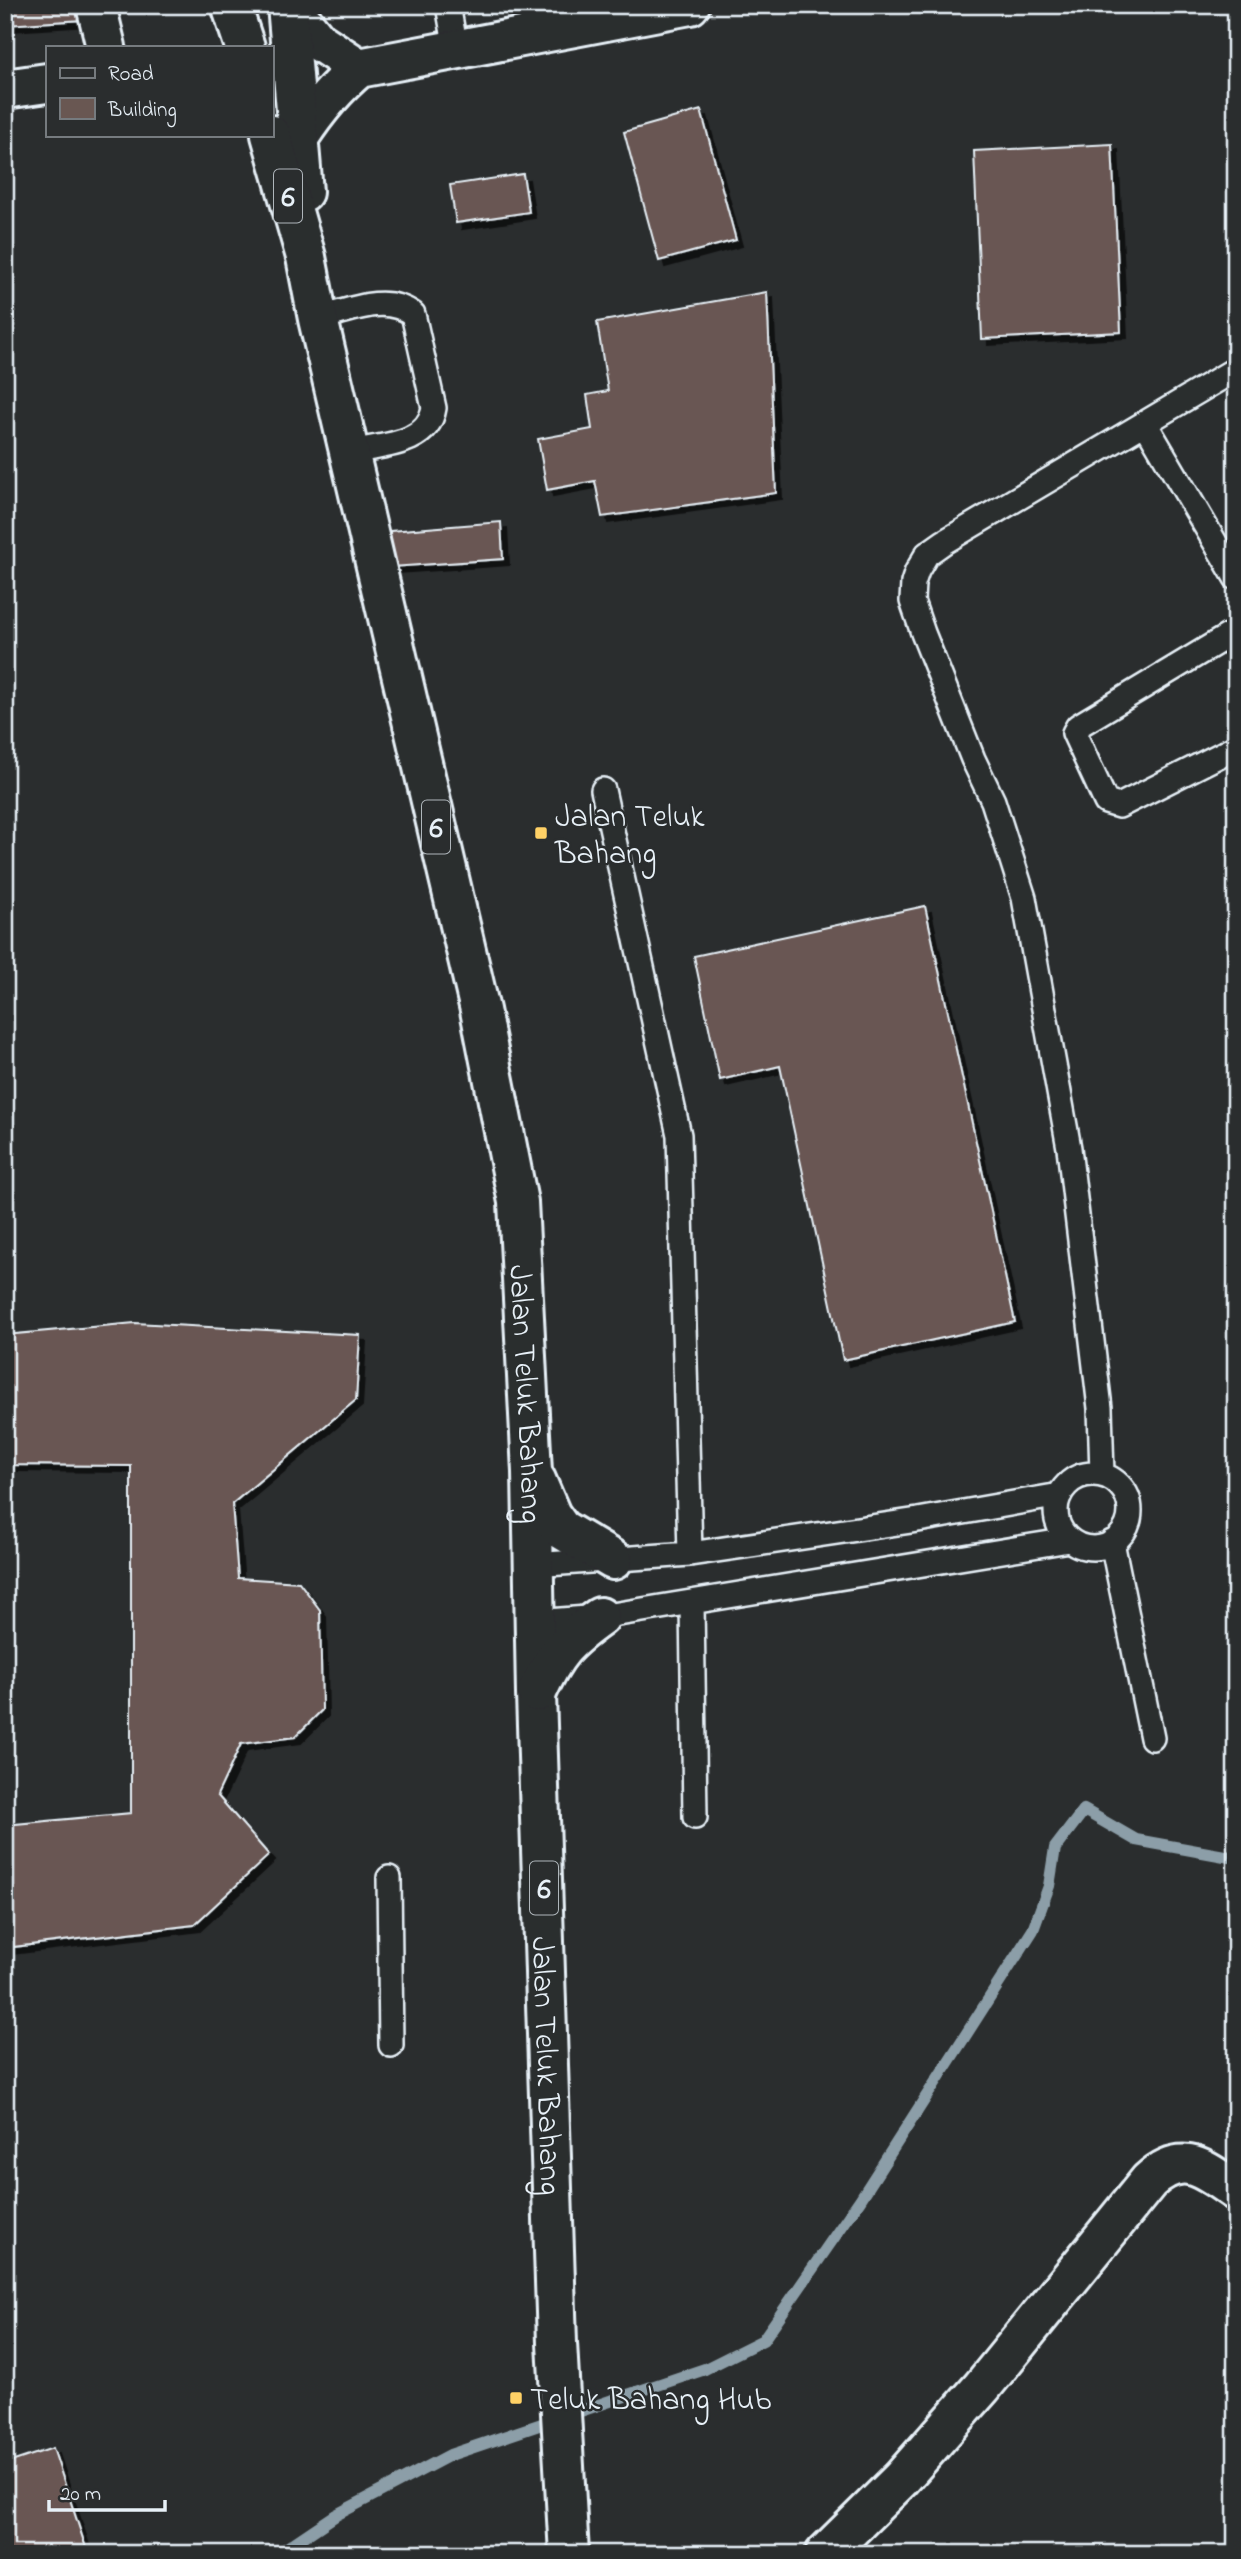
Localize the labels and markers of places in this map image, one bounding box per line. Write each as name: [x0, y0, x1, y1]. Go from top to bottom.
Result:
place label: Jalan Teluk Bahang: [554, 795, 706, 879]
marker: Jalan Teluk Bahang: [533, 825, 549, 841]
place label: Teluk Bahang Hub: [530, 2378, 772, 2425]
marker: Teluk Bahang Hub: [508, 2390, 524, 2406]

